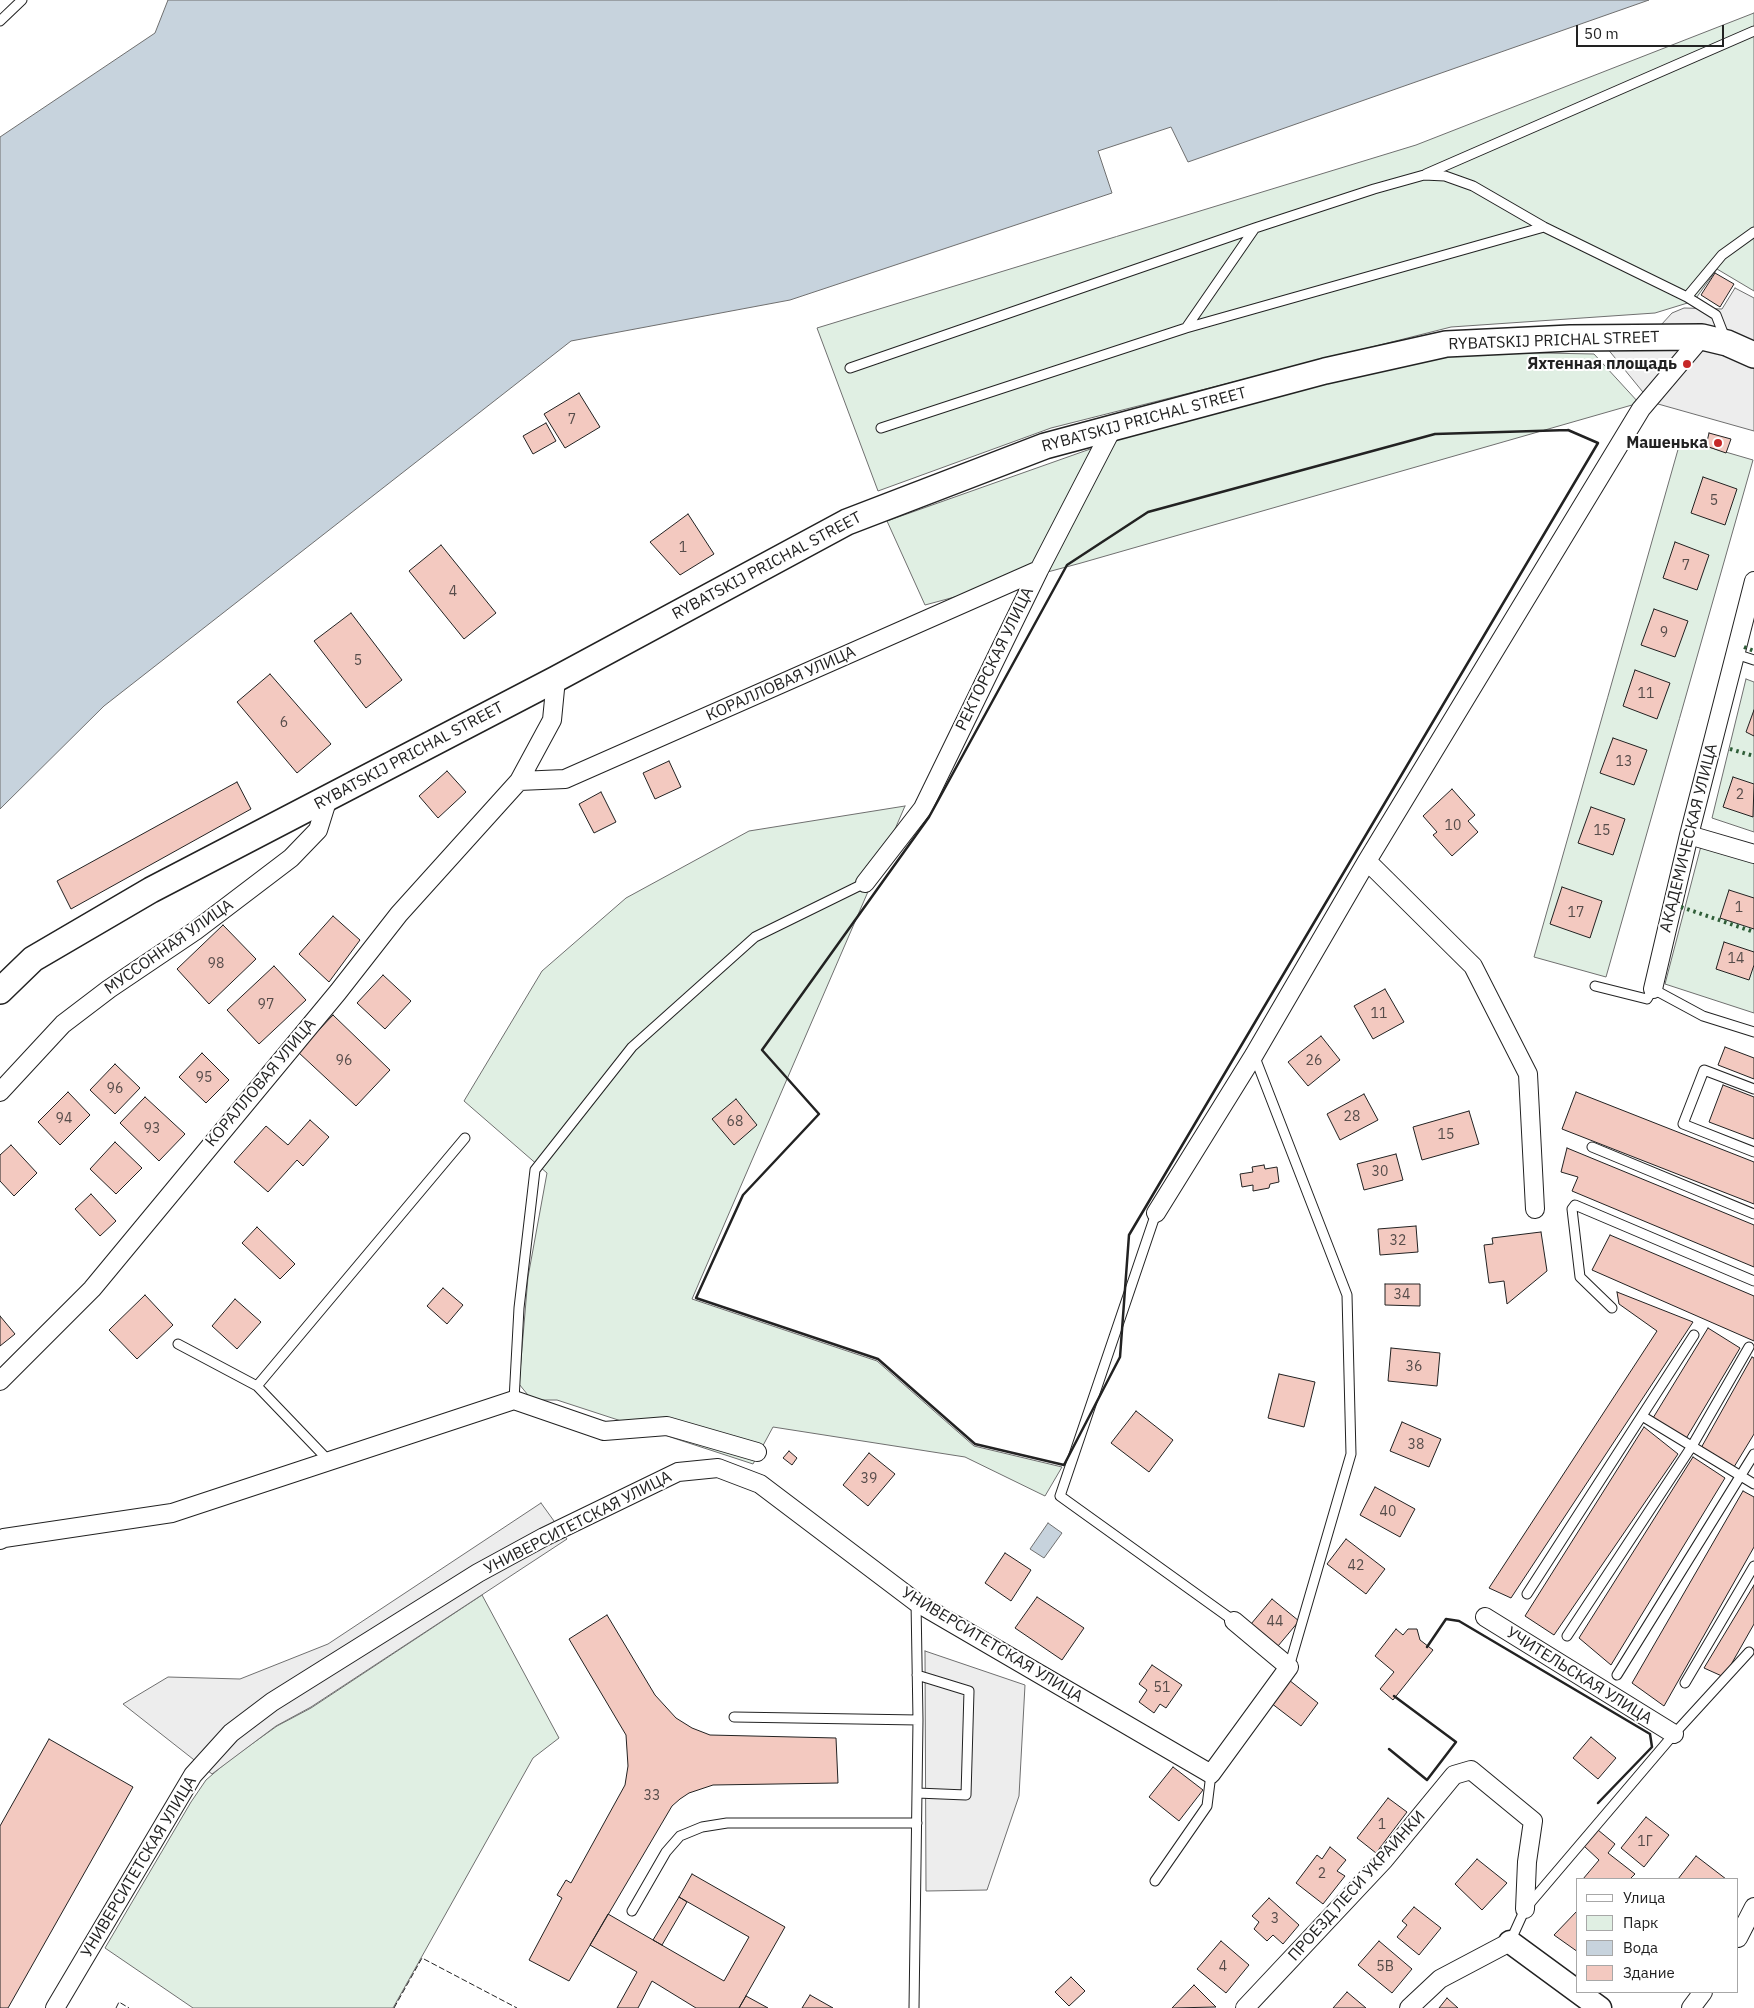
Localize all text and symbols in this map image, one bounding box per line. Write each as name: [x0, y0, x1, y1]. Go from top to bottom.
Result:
scale bar: [1579, 15, 1726, 47]
text: 50 m: [1584, 24, 1619, 43]
street label: RYBATSKIJ PRICHAL STREET: [1448, 328, 1660, 354]
place label: Яхтенная площадь: [1527, 354, 1677, 374]
marker: Яхтенная площадь: [1681, 358, 1693, 370]
street label: RYBATSKIJ PRICHAL STREET: [1039, 383, 1249, 457]
house number: 7: [568, 412, 576, 428]
place label: Машенька: [1626, 433, 1708, 453]
marker: Машенька: [1712, 437, 1724, 449]
house number: 5: [1710, 493, 1718, 509]
street label: RYBATSKIJ PRICHAL STREET: [669, 508, 865, 624]
house number: 1: [679, 540, 687, 556]
house number: 7: [1682, 558, 1690, 574]
house number: 4: [449, 584, 457, 600]
street label: РЕКТОРСКАЯ УЛИЦА: [952, 584, 1038, 734]
house number: 9: [1660, 625, 1668, 641]
street label: КОРАЛЛОВАЯ УЛИЦА: [703, 642, 859, 726]
house number: 5: [354, 653, 362, 669]
house number: 11: [1638, 686, 1654, 702]
street label: RYBATSKIJ PRICHAL STREET: [311, 698, 507, 814]
house number: 6: [280, 715, 288, 731]
street label: АКАДЕМИЧЕСКАЯ УЛИЦА: [1656, 742, 1722, 934]
house number: 13: [1616, 754, 1632, 770]
house number: 2: [1736, 787, 1744, 803]
house number: 10: [1445, 818, 1461, 834]
house number: 15: [1594, 823, 1610, 839]
street label: МУССОННАЯ УЛИЦА: [101, 895, 237, 999]
house number: 1: [1735, 900, 1743, 916]
house number: 17: [1568, 905, 1584, 921]
house number: 14: [1728, 951, 1744, 967]
house number: 98: [208, 956, 224, 972]
house number: 97: [258, 997, 274, 1013]
house number: 11: [1371, 1006, 1387, 1022]
street label: КОРАЛЛОВАЯ УЛИЦА: [202, 1015, 320, 1151]
house number: 96: [336, 1053, 352, 1069]
house number: 26: [1306, 1053, 1322, 1069]
house number: 95: [196, 1070, 212, 1086]
house number: 96: [107, 1081, 123, 1097]
house number: 28: [1344, 1109, 1360, 1125]
house number: 94: [56, 1111, 72, 1127]
house number: 68: [727, 1114, 743, 1130]
house number: 93: [144, 1121, 160, 1137]
house number: 15: [1438, 1127, 1454, 1143]
house number: 30: [1372, 1164, 1388, 1180]
house number: 32: [1390, 1233, 1406, 1249]
house number: 34: [1394, 1287, 1410, 1303]
house number: 36: [1406, 1359, 1422, 1375]
house number: 38: [1408, 1437, 1424, 1453]
street label: УНИВЕРСИТЕТСКАЯ УЛИЦА: [481, 1467, 675, 1579]
house number: 39: [861, 1471, 877, 1487]
house number: 40: [1380, 1504, 1396, 1520]
house number: 42: [1348, 1558, 1364, 1574]
street label: УНИВЕРСИТЕТСКАЯ УЛИЦА: [898, 1583, 1086, 1707]
house number: 44: [1267, 1614, 1283, 1630]
street label: УЧИТЕЛЬСКАЯ УЛИЦА: [1503, 1623, 1655, 1729]
house number: 51: [1154, 1680, 1170, 1696]
street label: УНИВЕРСИТЕТСКАЯ УЛИЦА: [77, 1773, 201, 1961]
house number: 33: [644, 1788, 660, 1804]
street label: ПРОЕЗД ЛЕСИ УКРАИНКИ: [1285, 1807, 1429, 1965]
house number: 1: [1378, 1817, 1386, 1833]
house number: 1Г: [1637, 1834, 1653, 1850]
house number: 2: [1318, 1866, 1326, 1882]
legend: [1576, 1878, 1739, 1993]
text: Улица: [1623, 1888, 1665, 1907]
house number: 3: [1271, 1911, 1279, 1927]
text: Парк: [1623, 1913, 1658, 1932]
text: Вода: [1623, 1938, 1658, 1957]
house number: 4: [1219, 1959, 1227, 1975]
house number: 5В: [1376, 1959, 1394, 1975]
text: Здание: [1623, 1963, 1675, 1982]

